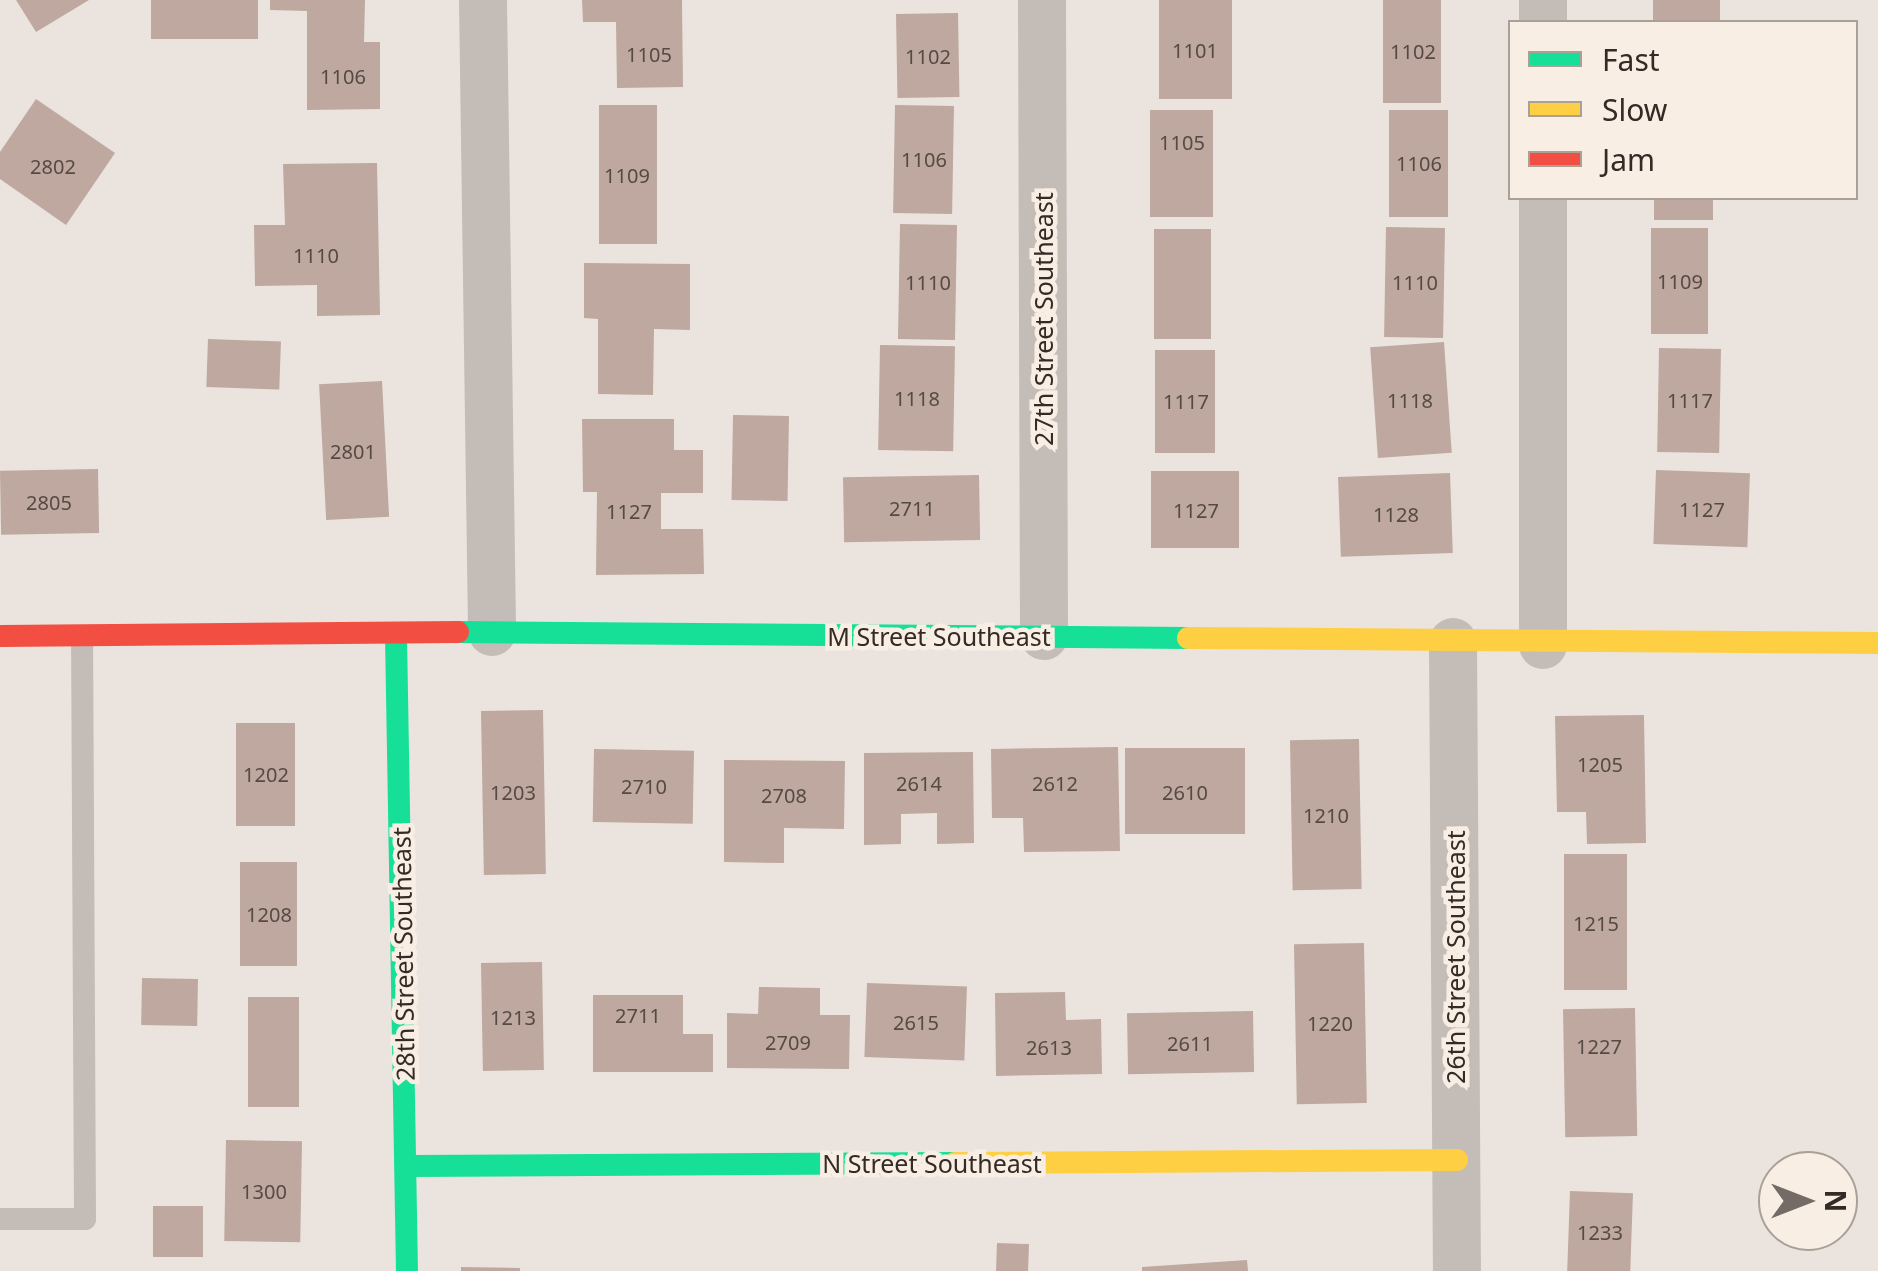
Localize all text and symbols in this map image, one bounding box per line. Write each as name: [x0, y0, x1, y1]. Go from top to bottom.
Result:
legend: [1508, 20, 1858, 200]
house number: 1101: [1172, 38, 1218, 62]
house number: 1102: [1390, 39, 1436, 63]
text: Fast: [1602, 39, 1660, 80]
house number: 1105: [626, 42, 672, 66]
house number: 1102: [905, 44, 951, 68]
house number: 1106: [320, 64, 366, 88]
text: Slow: [1602, 89, 1667, 130]
house number: 1105: [1159, 130, 1205, 154]
text: Jam: [1602, 139, 1655, 180]
house number: 1106: [901, 147, 947, 171]
house number: 1106: [1396, 151, 1442, 175]
house number: 2802: [30, 154, 76, 178]
house number: 1109: [604, 163, 650, 187]
street label: 27th Street Southeast: [1028, 192, 1058, 446]
house number: 1110: [293, 243, 339, 267]
house number: 1109: [1657, 269, 1703, 293]
house number: 1110: [905, 270, 951, 294]
house number: 1110: [1392, 270, 1438, 294]
house number: 1118: [894, 386, 940, 410]
house number: 1118: [1387, 388, 1433, 412]
house number: 1117: [1667, 388, 1713, 412]
house number: 1117: [1163, 389, 1209, 413]
house number: 2801: [330, 439, 376, 463]
house number: 2805: [26, 490, 72, 514]
house number: 2711: [889, 496, 935, 520]
house number: 1127: [1679, 497, 1725, 521]
house number: 1127: [1173, 498, 1219, 522]
house number: 1127: [606, 499, 652, 523]
house number: 1128: [1373, 502, 1419, 526]
street label: M Street Southeast: [827, 621, 1051, 651]
house number: 1205: [1577, 752, 1623, 776]
house number: 1202: [243, 762, 289, 786]
house number: 2614: [896, 771, 942, 795]
house number: 2612: [1032, 771, 1078, 795]
house number: 2710: [621, 774, 667, 798]
house number: 1203: [490, 780, 536, 804]
house number: 2610: [1162, 780, 1208, 804]
house number: 2708: [761, 783, 807, 807]
house number: 1210: [1303, 803, 1349, 827]
street label: 28th Street Southeast: [386, 827, 420, 1081]
street label: 26th Street Southeast: [1440, 830, 1470, 1084]
house number: 1208: [246, 902, 292, 926]
house number: 1215: [1573, 911, 1619, 935]
house number: 2711: [615, 1003, 661, 1027]
house number: 1213: [490, 1005, 536, 1029]
house number: 2615: [893, 1010, 939, 1034]
house number: 1220: [1307, 1011, 1353, 1035]
house number: 2709: [765, 1030, 811, 1054]
house number: 2611: [1167, 1031, 1213, 1055]
house number: 1227: [1576, 1034, 1622, 1058]
house number: 2613: [1026, 1035, 1072, 1059]
street label: N Street Southeast: [822, 1148, 1042, 1178]
north arrow: [1758, 1151, 1858, 1251]
house number: 1300: [241, 1179, 287, 1203]
text: N: [1817, 1190, 1855, 1212]
house number: 1233: [1577, 1220, 1623, 1244]

